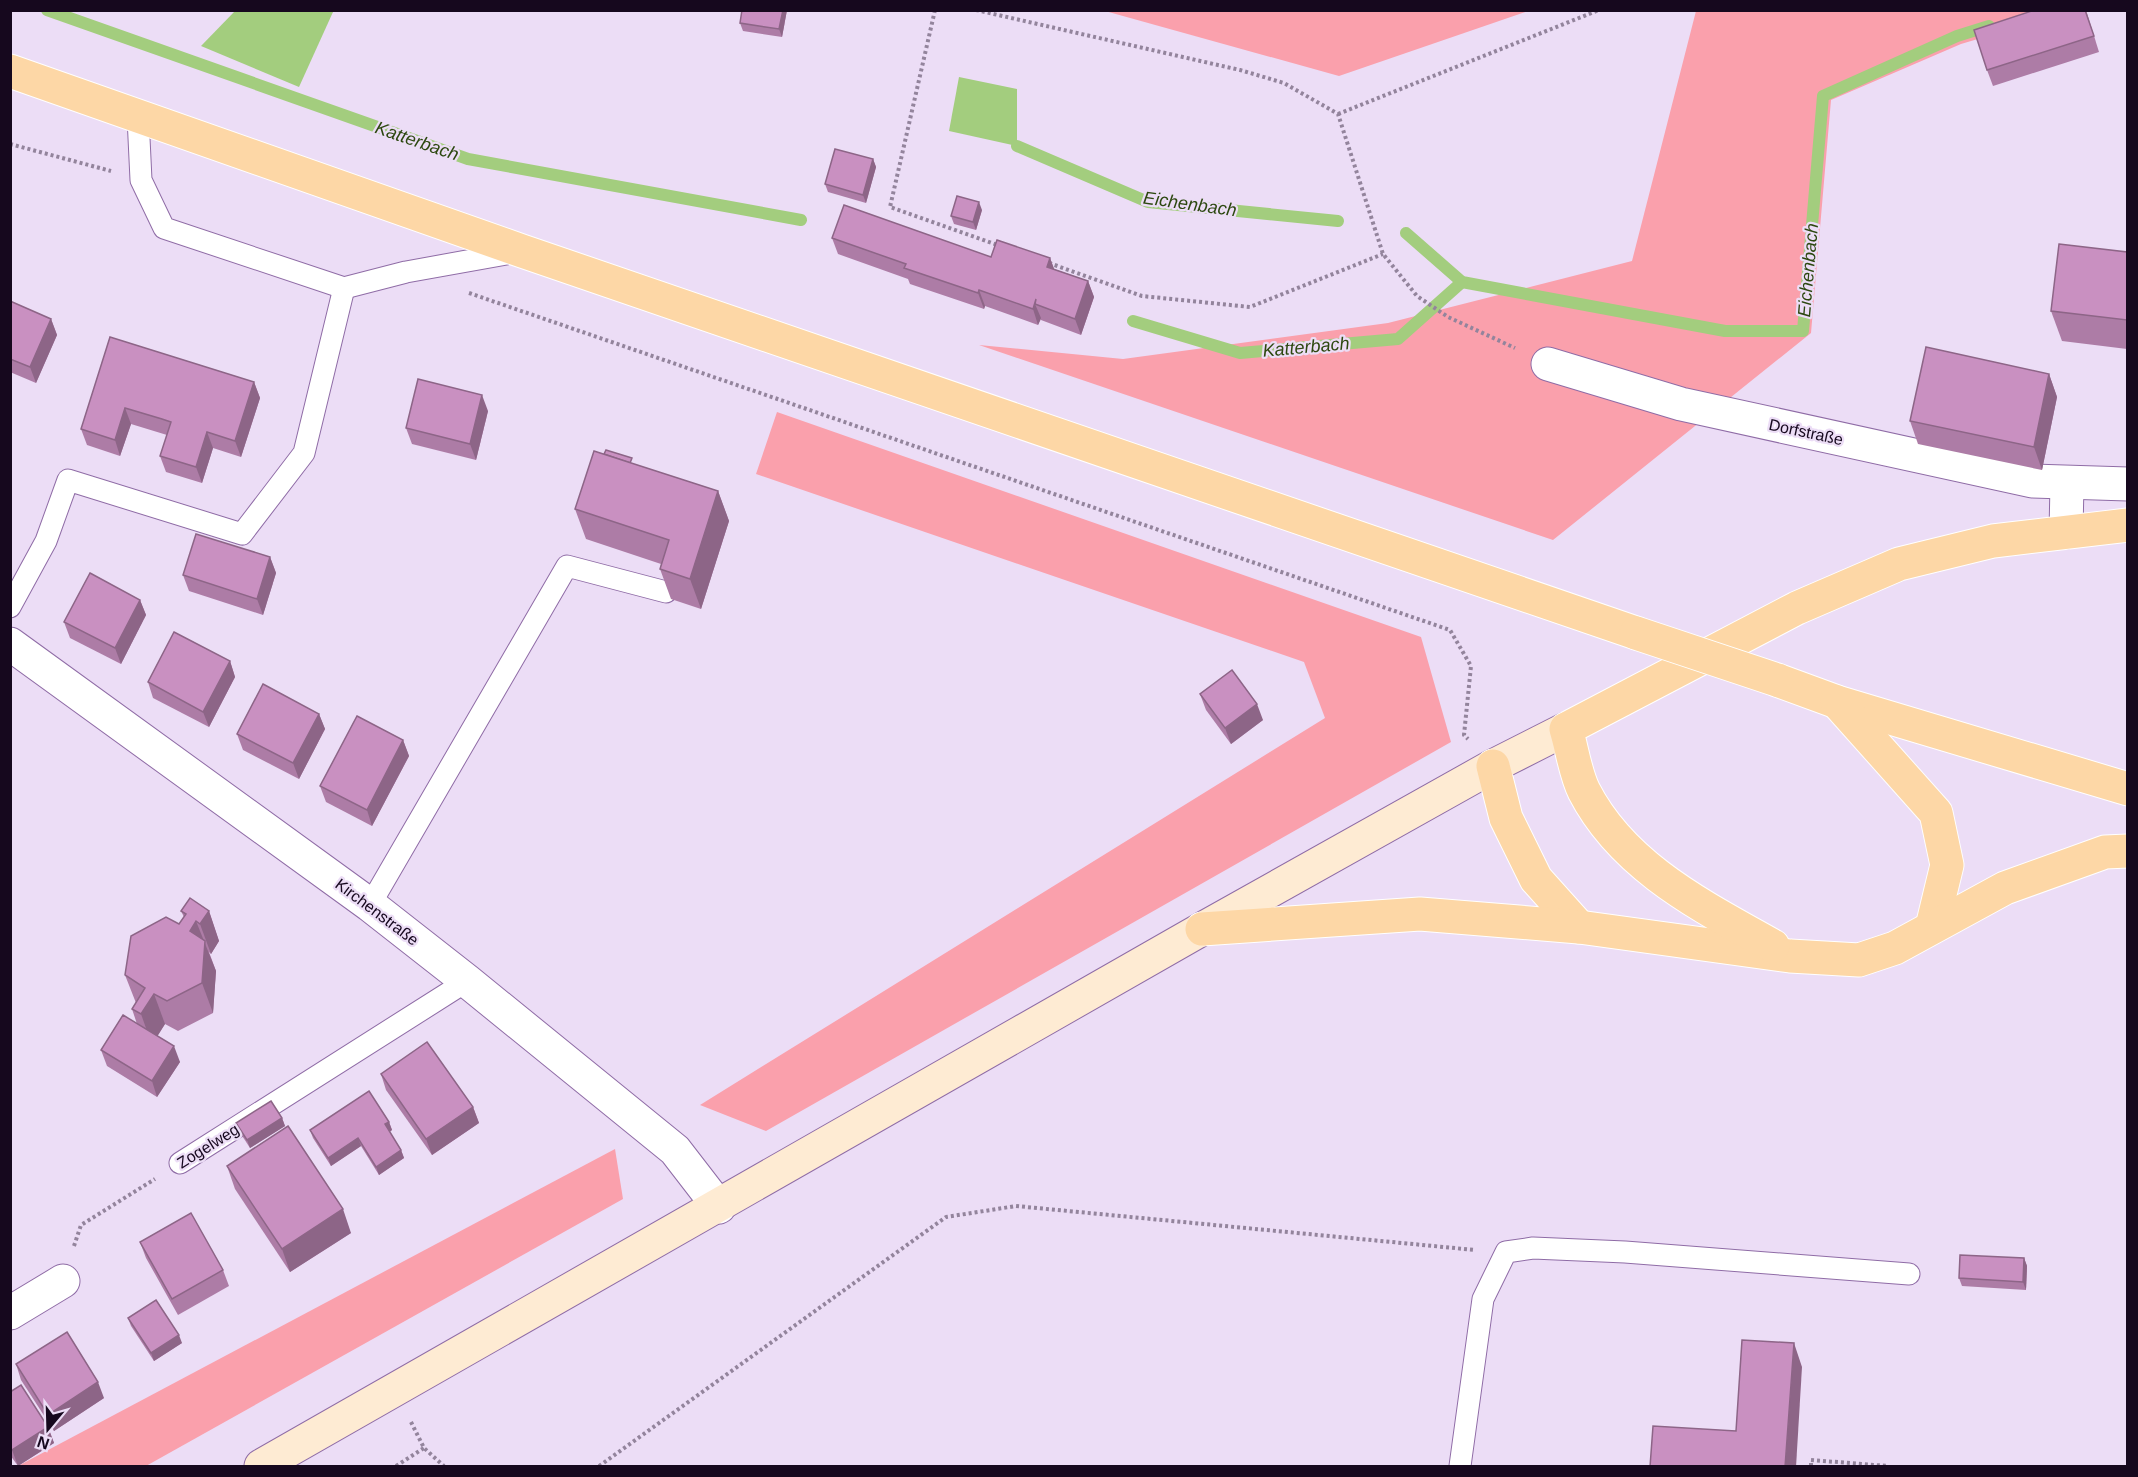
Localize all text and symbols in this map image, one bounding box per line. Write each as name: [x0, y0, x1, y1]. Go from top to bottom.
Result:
water label: Katterbach: [373, 117, 461, 165]
water label: Eichenbach: [1142, 188, 1238, 220]
water label: Eichenbach: [1794, 222, 1822, 318]
water label: Katterbach: [1262, 333, 1350, 361]
street label: Dorfstraße: [1767, 416, 1845, 448]
street label: Kirchenstraße: [332, 875, 422, 949]
street label: Zogelweg: [174, 1120, 242, 1172]
north arrow: [18, 1399, 78, 1459]
text: N: [35, 1433, 52, 1453]

